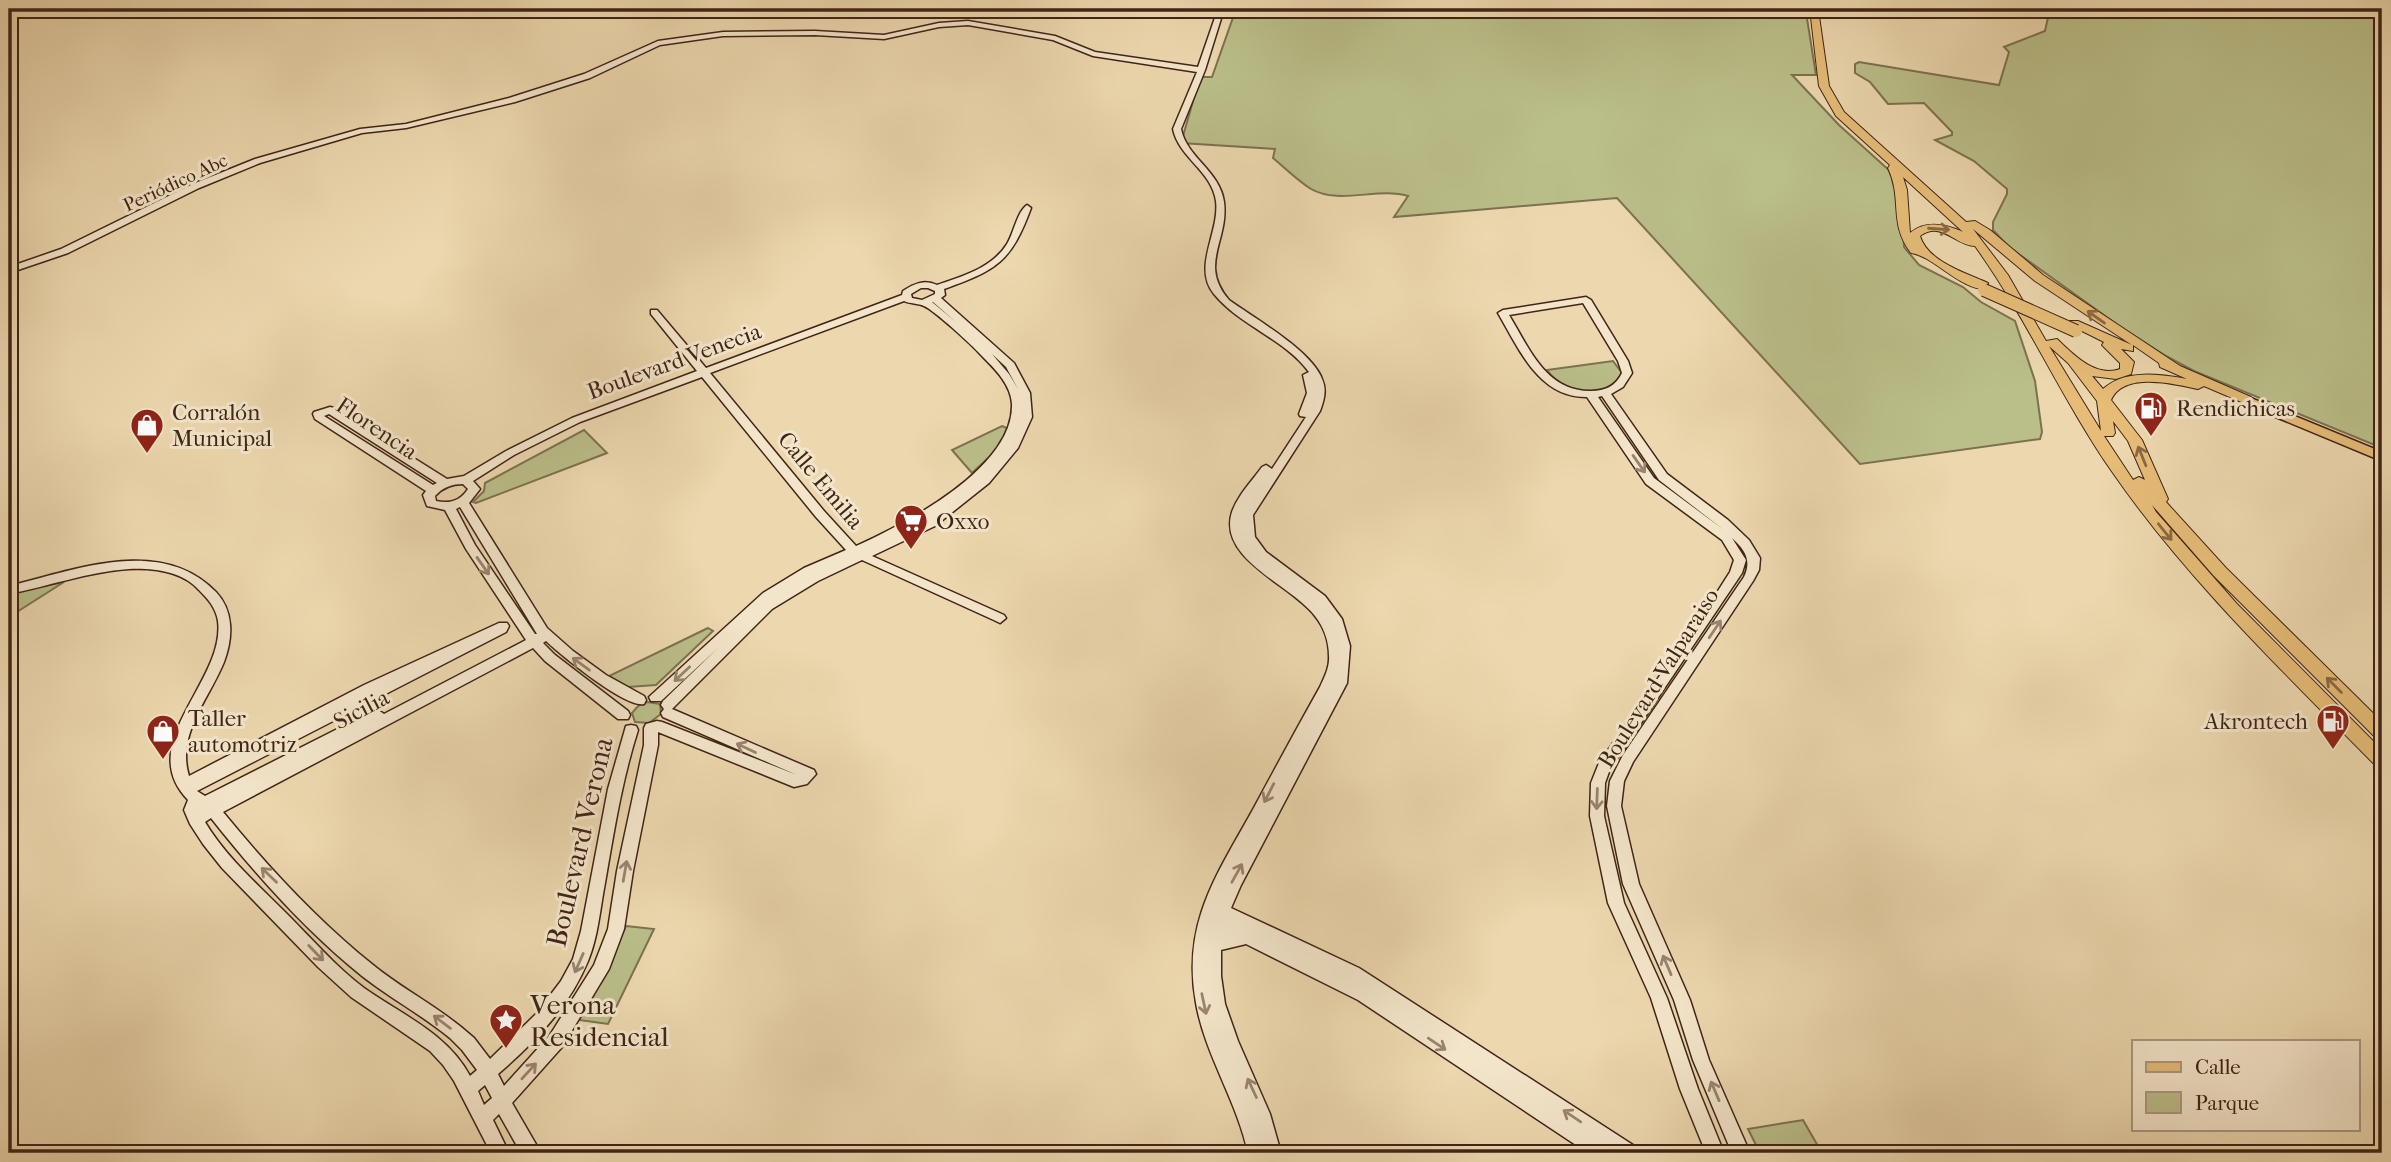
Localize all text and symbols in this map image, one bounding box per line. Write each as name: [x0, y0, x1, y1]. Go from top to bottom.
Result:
street label: Periódico Abc: [120, 149, 231, 217]
one-way arrow: [1927, 223, 1950, 236]
one-way arrow: [2087, 310, 2106, 324]
street label: Boulevard Venecia: [584, 317, 765, 405]
fuel station icon: Rendichicas: [2132, 389, 2170, 438]
street label: Florencia: [331, 391, 423, 466]
place label: Rendichicas: [2176, 395, 2295, 422]
place label: Corralón Municipal: [172, 399, 273, 452]
shop icon: Corralón Municipal: [128, 406, 166, 455]
street label: Calle Emilia: [772, 426, 869, 535]
one-way arrow: [2135, 445, 2148, 467]
one-way arrow: [1632, 454, 1646, 473]
supermarket icon: Oxxo: [892, 502, 930, 551]
place label: Oxxo: [936, 508, 989, 535]
one-way arrow: [2157, 522, 2172, 540]
one-way arrow: [476, 556, 490, 575]
street label: Boulevard Valparaiso: [1592, 583, 1725, 773]
one-way arrow: [1708, 620, 1722, 639]
one-way arrow: [572, 657, 591, 671]
one-way arrow: [674, 665, 691, 682]
one-way arrow: [2326, 677, 2343, 694]
street label: Sicilia: [329, 683, 394, 735]
fuel station icon: Akrontech: [2314, 702, 2352, 751]
place label: Taller automotriz: [188, 705, 297, 758]
place label: Akrontech: [2203, 708, 2308, 735]
shop icon: Taller automotriz: [144, 712, 182, 761]
street label: Boulevard Verona: [539, 733, 620, 950]
one-way arrow: [736, 740, 757, 754]
one-way arrow: [1261, 782, 1275, 803]
one-way arrow: [1590, 787, 1603, 810]
one-way arrow: [619, 860, 632, 883]
one-way arrow: [1231, 863, 1245, 883]
one-way arrow: [261, 867, 278, 884]
one-way arrow: [307, 945, 324, 962]
one-way arrow: [572, 952, 585, 973]
one-way arrow: [1660, 955, 1673, 976]
place label: Verona Residencial: [529, 988, 669, 1053]
one-way arrow: [1198, 992, 1212, 1015]
place icon: Verona Residencial: [487, 1001, 525, 1050]
one-way arrow: [433, 1015, 452, 1030]
one-way arrow: [1427, 1037, 1446, 1051]
legend: [2132, 1040, 2360, 1130]
text: Calle: [2195, 1055, 2241, 1079]
one-way arrow: [521, 1063, 538, 1080]
one-way arrow: [1245, 1078, 1258, 1099]
one-way arrow: [1708, 1081, 1721, 1103]
text: Parque: [2195, 1091, 2259, 1115]
one-way arrow: [1563, 1109, 1583, 1123]

